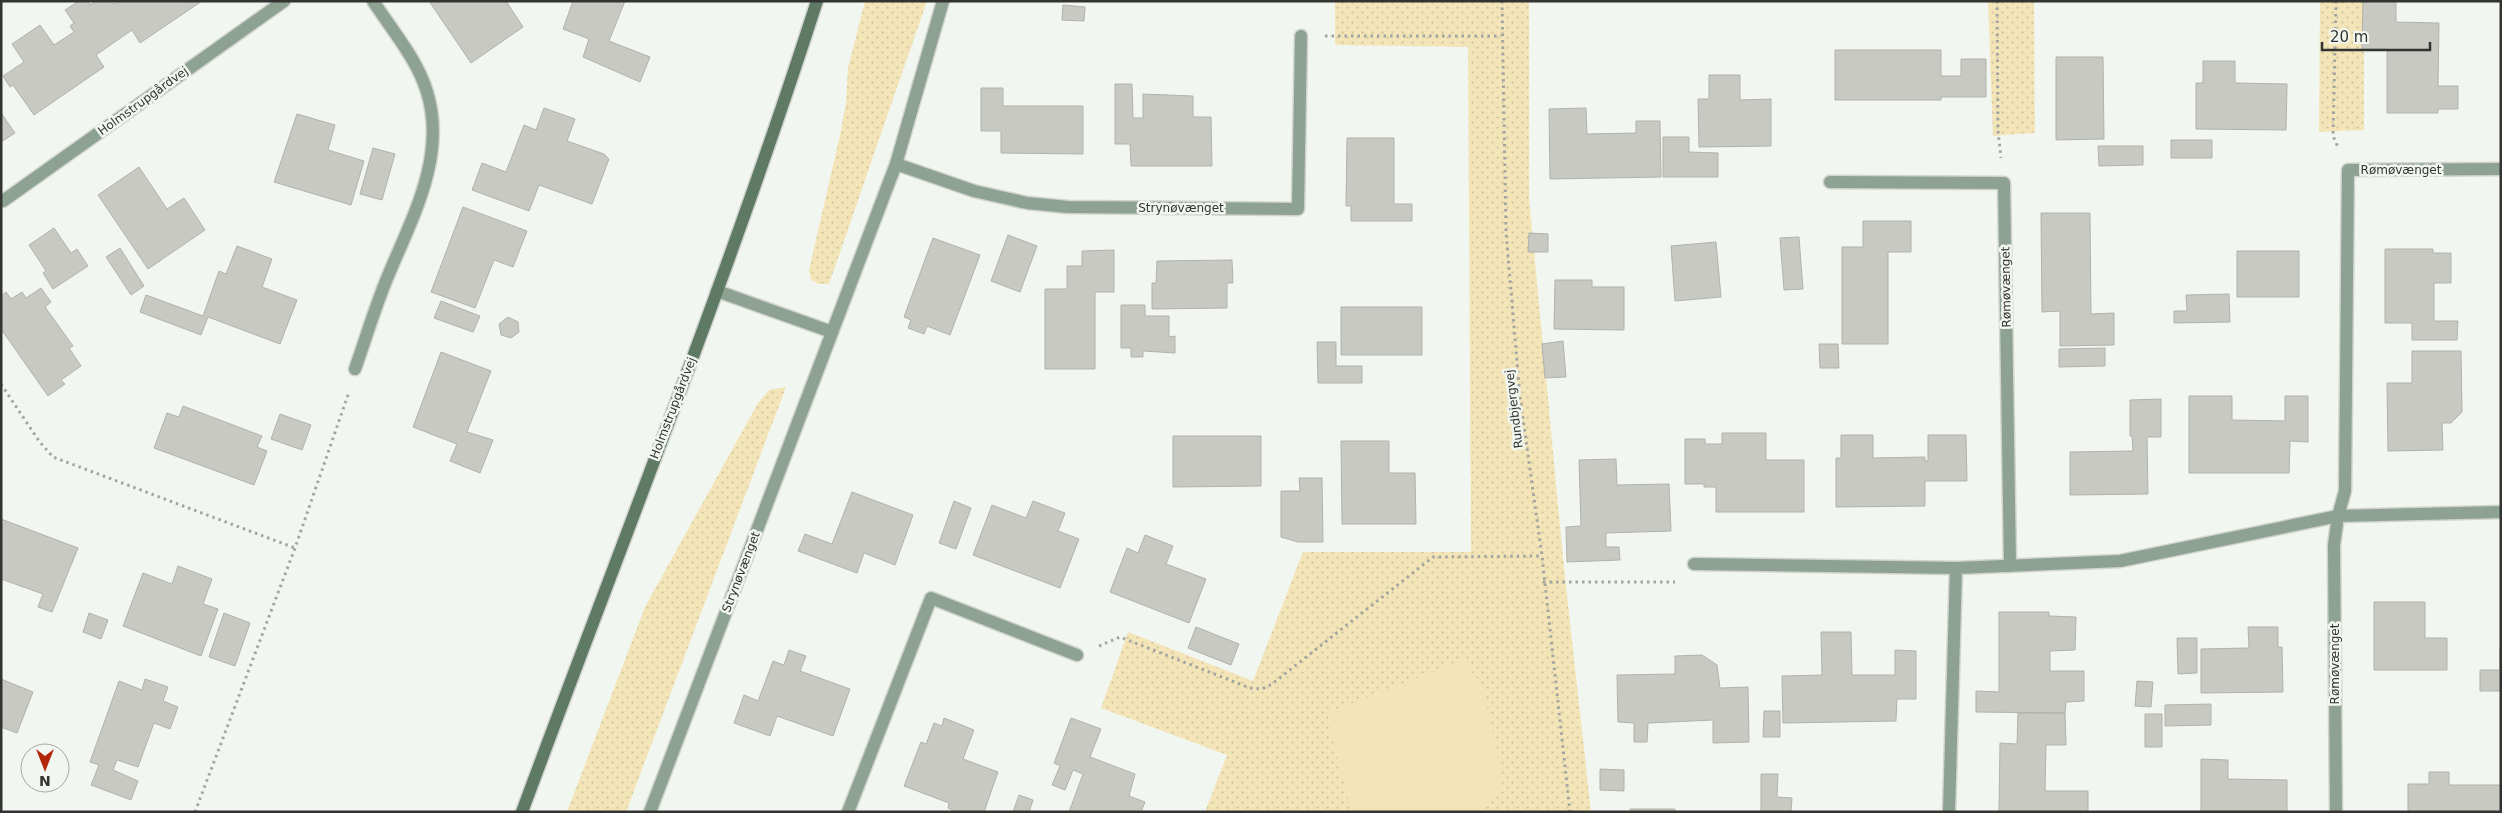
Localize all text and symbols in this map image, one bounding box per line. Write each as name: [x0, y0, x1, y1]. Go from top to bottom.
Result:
scale bar: [2322, 20, 2430, 52]
text: 20 m: [2330, 28, 2368, 46]
street label: Holmstrupgårdvej: [95, 64, 191, 138]
street label: Rømøvænget: [2361, 163, 2442, 177]
street label: Strynøvænget: [1138, 201, 1224, 215]
street label: Rømøvænget: [1998, 246, 2014, 328]
street label: Holmstrupgårdvej: [647, 355, 699, 461]
street label: Rundbjergvej: [1502, 369, 1526, 449]
street label: Strynøvænget: [719, 529, 763, 614]
street label: Rømøvænget: [2328, 623, 2342, 704]
north arrow: [20, 743, 70, 793]
text: N: [39, 773, 51, 789]

